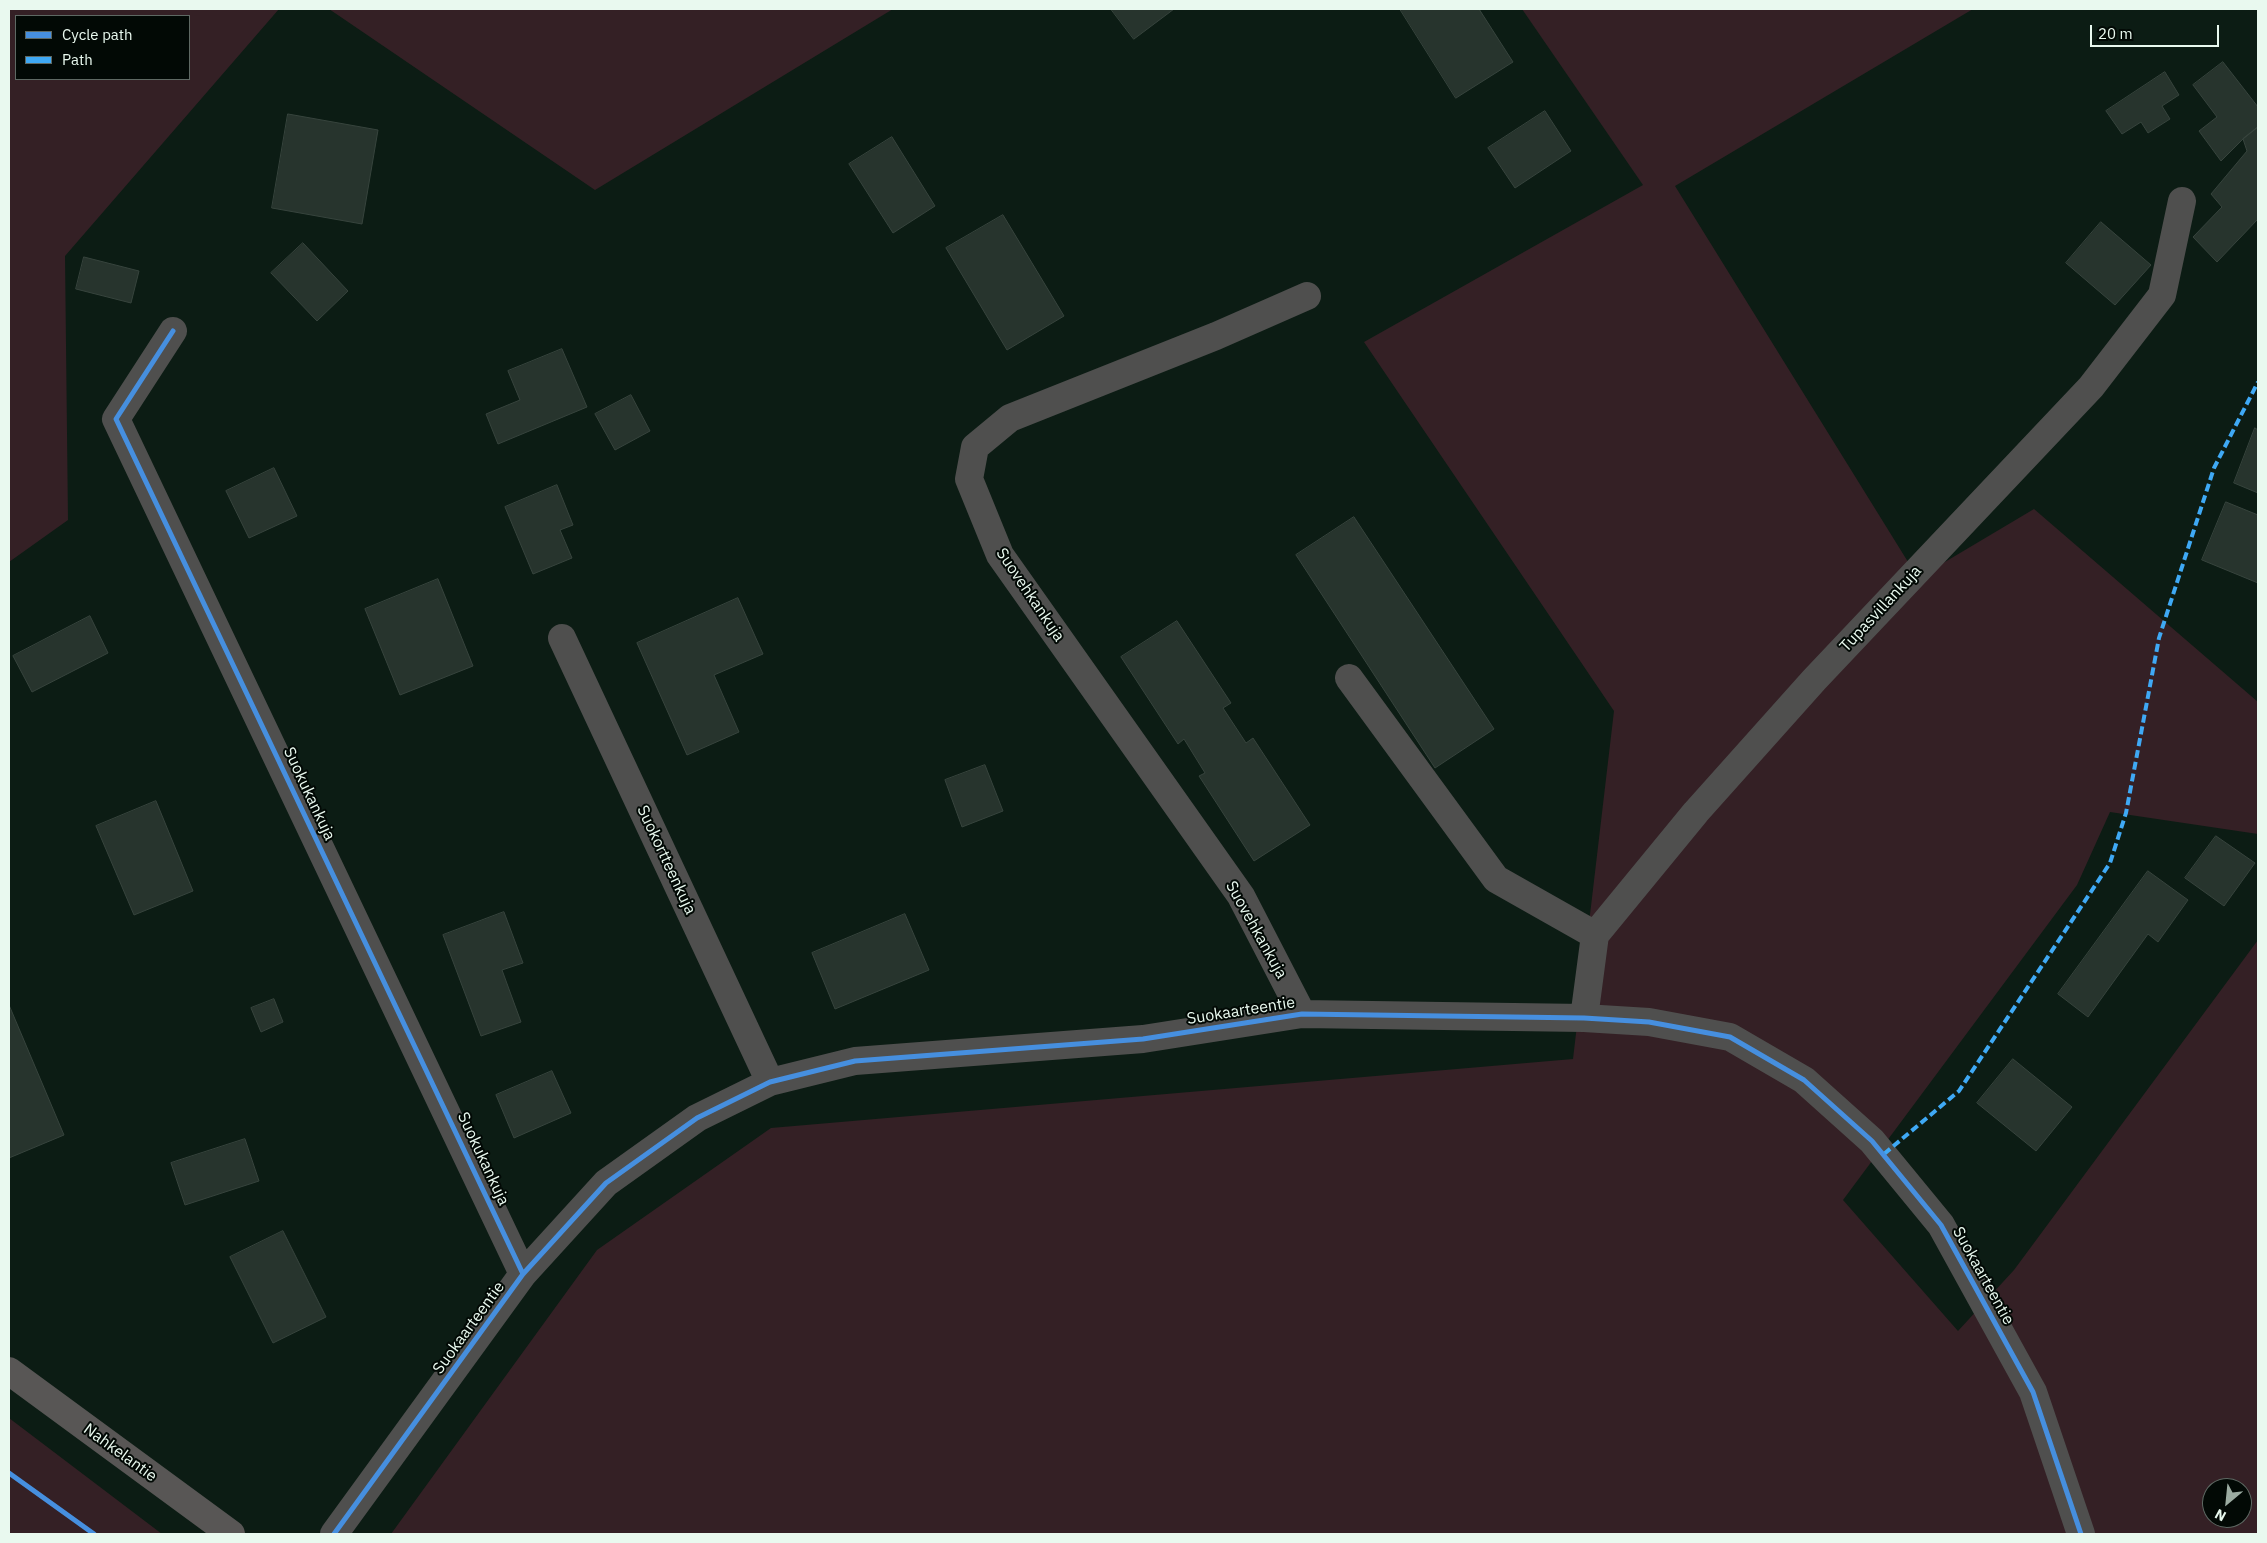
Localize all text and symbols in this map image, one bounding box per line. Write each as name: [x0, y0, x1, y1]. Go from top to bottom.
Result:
legend: [15, 15, 190, 80]
scale bar: [2092, 15, 2221, 47]
text: 20 m: [2098, 24, 2133, 43]
text: Cycle path: [62, 25, 133, 44]
text: Path: [62, 50, 93, 69]
street label: Suovehkankuja: [992, 545, 1068, 645]
street label: Tupasvillankuja: [1836, 562, 1926, 656]
street label: Suokukankuja: [279, 744, 339, 844]
street label: Suokortteenkuja: [632, 802, 700, 918]
street label: Suovehkankuja: [1221, 878, 1291, 982]
street label: Suokaarteentie: [1186, 993, 1296, 1029]
street label: Suokukankuja: [453, 1109, 513, 1209]
street label: Suokaarteentie: [1948, 1224, 2018, 1328]
street label: Suokaarteentie: [429, 1278, 509, 1378]
street label: Nahkelantie: [79, 1420, 161, 1486]
north arrow: [2202, 1478, 2252, 1528]
text: N: [2212, 1505, 2229, 1526]

